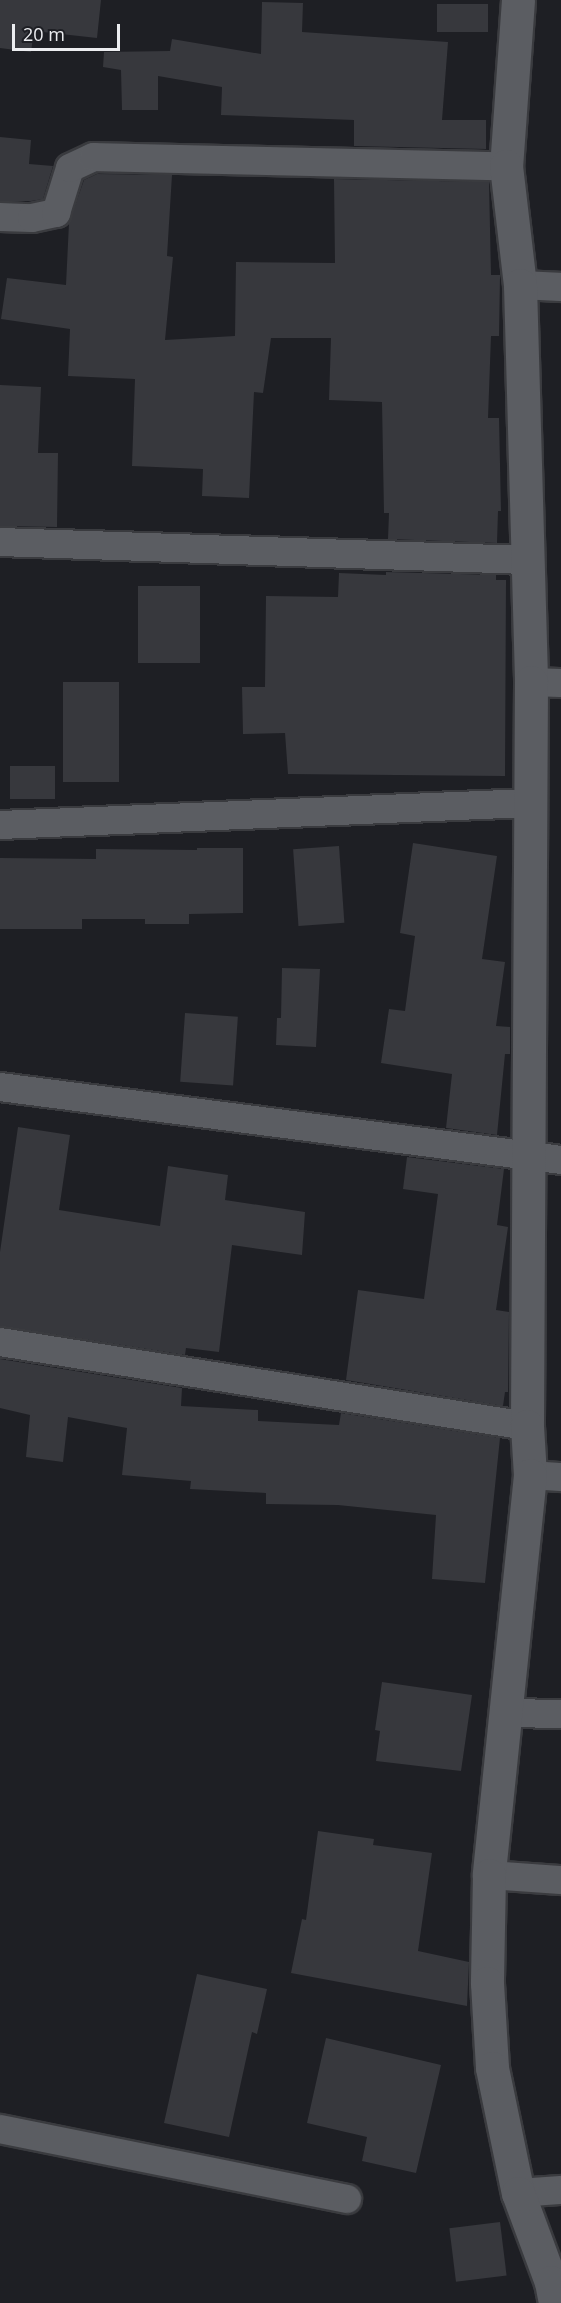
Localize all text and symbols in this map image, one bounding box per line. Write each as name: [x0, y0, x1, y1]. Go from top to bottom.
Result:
scale bar: [15, 12, 123, 50]
text: 20 m: [23, 22, 65, 46]

